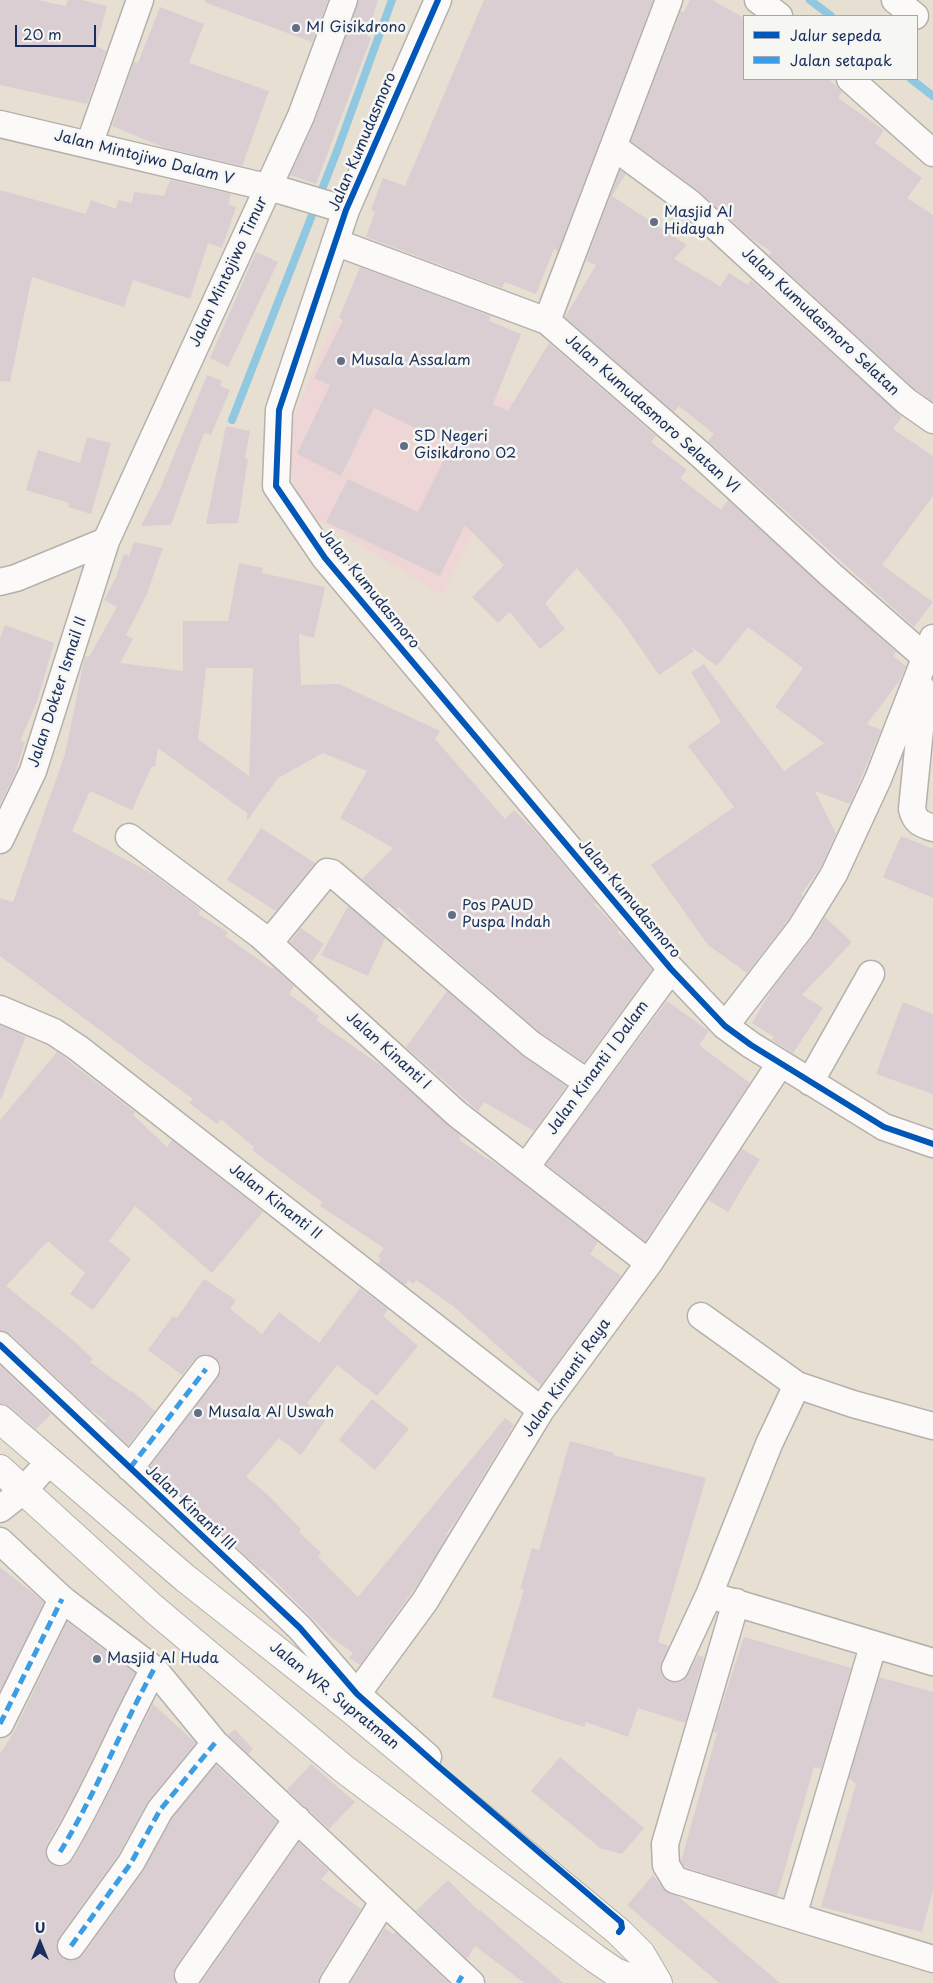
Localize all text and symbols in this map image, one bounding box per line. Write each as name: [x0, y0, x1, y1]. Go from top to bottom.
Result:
scale bar: [18, 15, 99, 47]
legend: [743, 15, 918, 80]
place label: MI Gisikdrono: [306, 19, 406, 37]
text: 20 m: [23, 22, 62, 45]
marker: MI Gisikdrono: [290, 22, 302, 34]
text: Jalur sepeda: [790, 23, 881, 46]
text: Jalan setapak: [790, 48, 892, 71]
street label: Jalan Kumudasmoro: [326, 70, 400, 214]
street label: Jalan Mintojiwo Dalam V: [52, 127, 236, 189]
street label: Jalan Mintojiwo Timur: [186, 194, 272, 350]
place label: Masjid Al Hidayah: [664, 204, 733, 239]
marker: Masjid Al Hidayah: [648, 216, 660, 228]
street label: Jalan Kumudasmoro Selatan: [737, 244, 903, 400]
street label: Jalan Kumudasmoro Selatan VI: [561, 331, 743, 497]
place label: Musala Assalam: [351, 352, 471, 370]
marker: Musala Assalam: [335, 355, 347, 367]
place label: SD Negeri Gisikdrono 02: [414, 428, 516, 463]
marker: SD Negeri Gisikdrono 02: [398, 440, 410, 452]
street label: Jalan Kumudasmoro: [315, 525, 423, 653]
street label: Jalan Dokter Ismail II: [25, 614, 91, 770]
street label: Jalan Kumudasmoro: [574, 836, 684, 962]
place label: Pos PAUD Puspa Indah: [462, 897, 551, 932]
marker: Pos PAUD Puspa Indah: [446, 909, 458, 921]
street label: Jalan Kinanti I Dalam: [543, 997, 653, 1139]
street label: Jalan Kinanti I: [342, 1008, 434, 1094]
street label: Jalan Kinanti II: [225, 1160, 325, 1244]
street label: Jalan Kinanti Raya: [519, 1315, 615, 1441]
place label: Musala Al Uswah: [208, 1404, 334, 1422]
marker: Musala Al Uswah: [192, 1407, 204, 1419]
street label: Jalan Kinanti III: [141, 1462, 239, 1554]
street label: Jalan WR. Supratman: [266, 1638, 402, 1754]
place label: Masjid Al Huda: [107, 1650, 219, 1668]
marker: Masjid Al Huda: [91, 1653, 103, 1665]
text: U: [35, 1917, 45, 1938]
north arrow: [15, 1918, 65, 1968]

